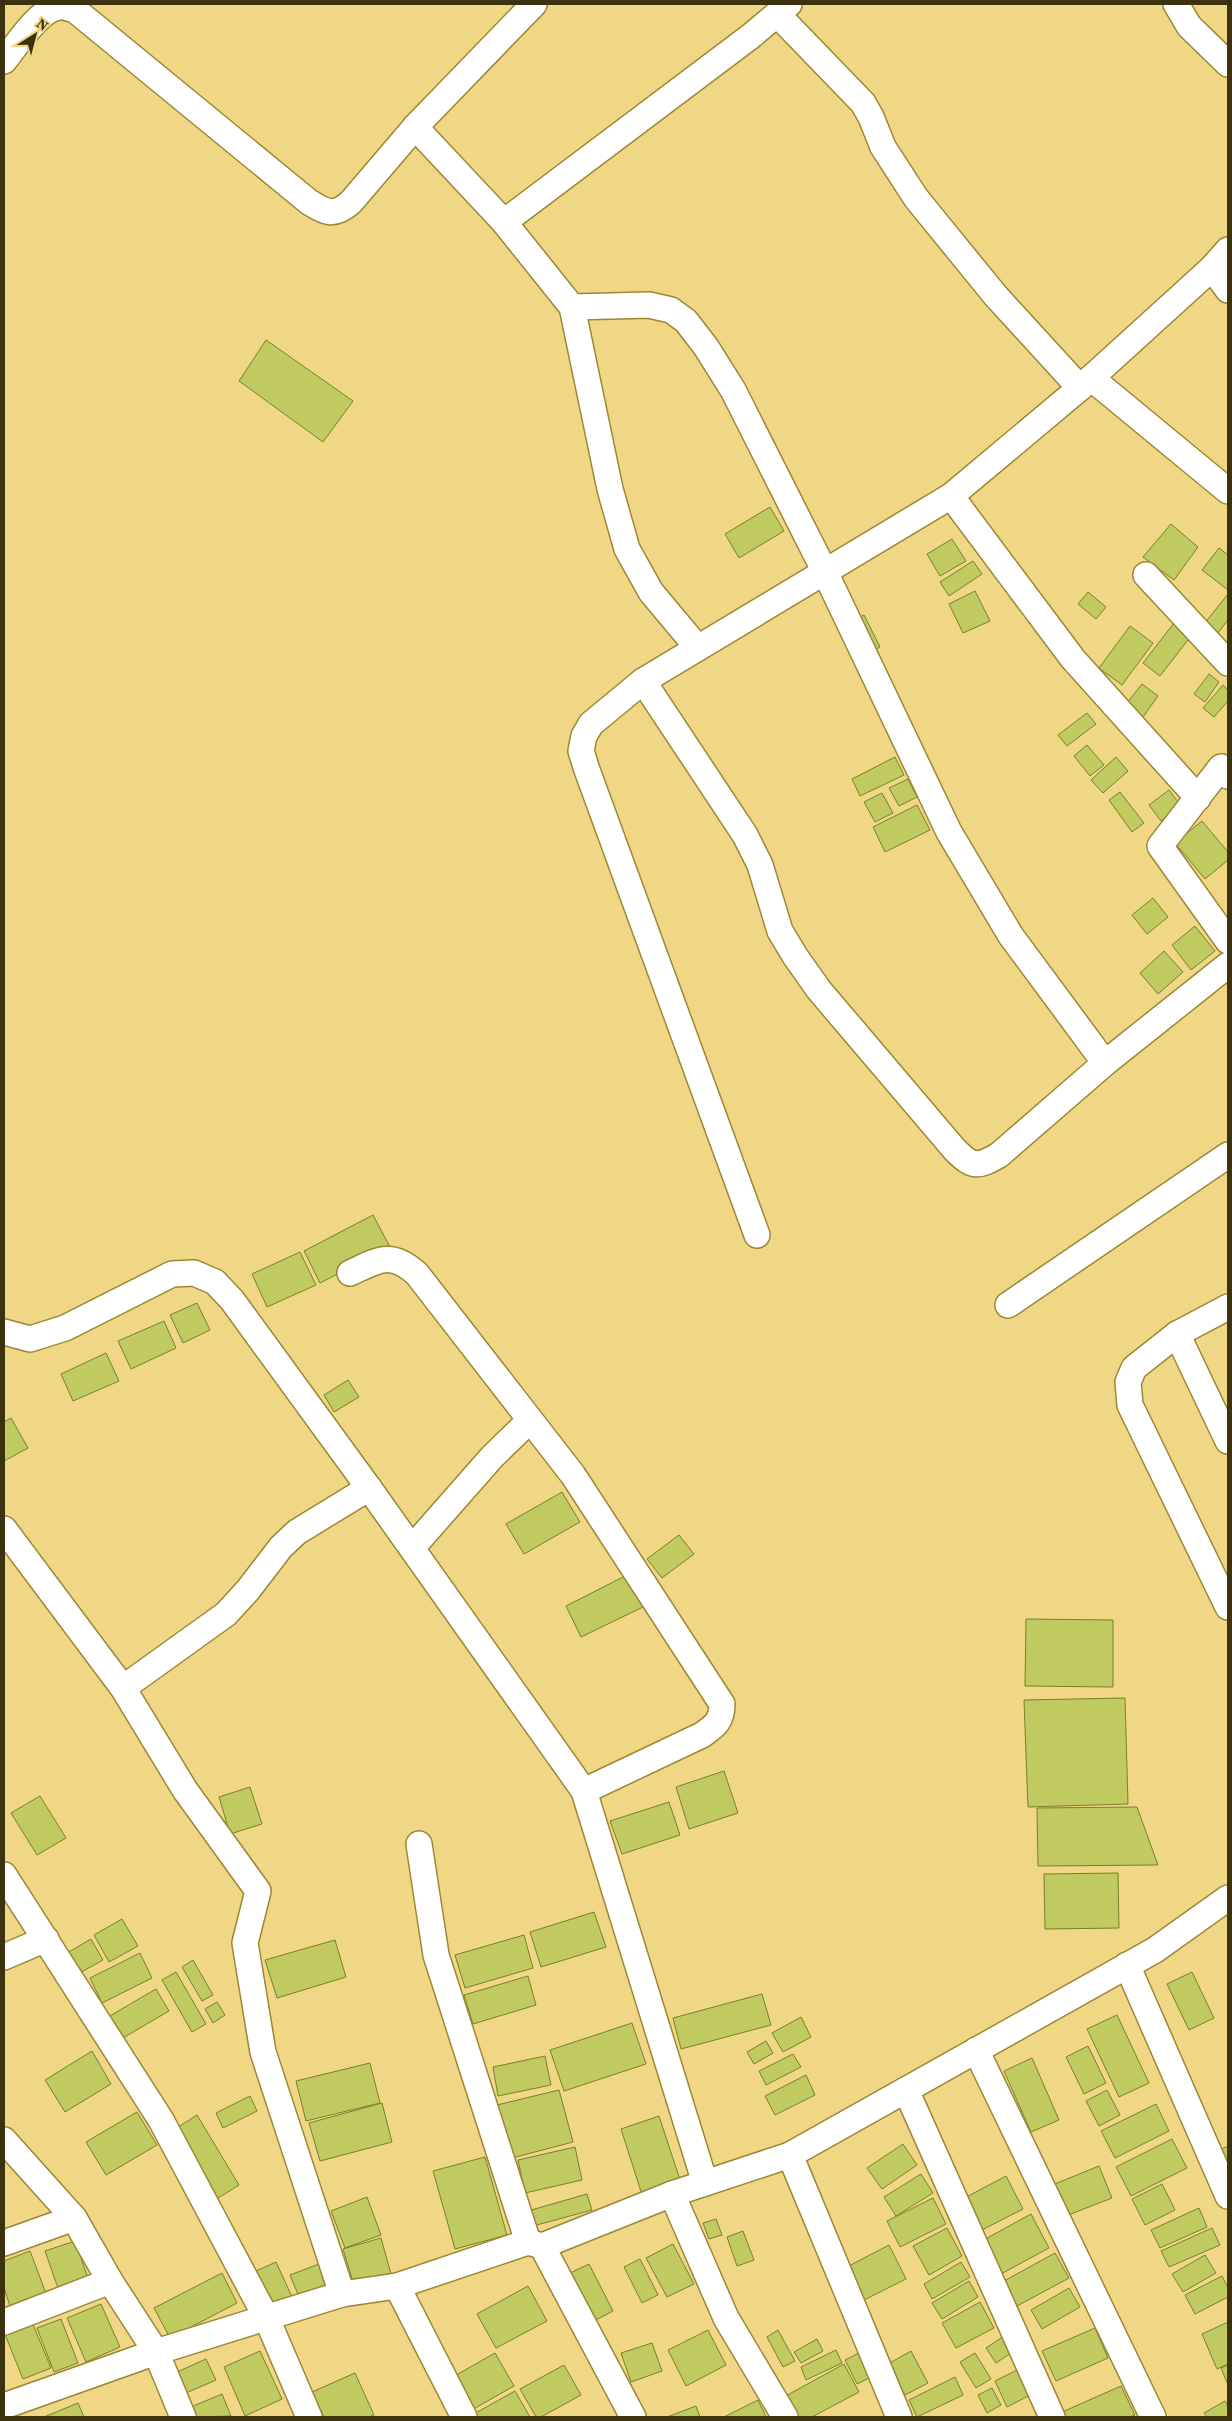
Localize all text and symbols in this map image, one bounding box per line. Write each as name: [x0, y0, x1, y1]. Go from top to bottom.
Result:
north arrow: [10, 10, 60, 60]
text: N: [33, 13, 53, 36]

